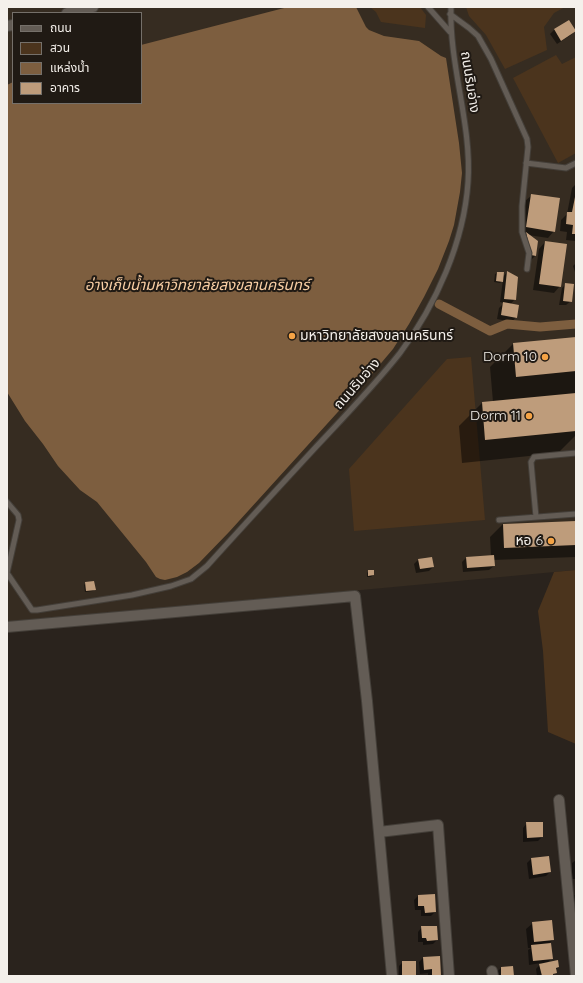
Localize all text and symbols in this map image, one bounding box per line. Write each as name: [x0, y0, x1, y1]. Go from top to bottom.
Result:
legend: [12, 12, 142, 104]
text: ถนน: [50, 20, 72, 35]
text: สวน: [50, 40, 70, 55]
street label: ถนนริมอ่าง: [457, 50, 483, 114]
text: แหล่งน้ำ: [50, 60, 89, 75]
text: อาคาร: [50, 80, 80, 95]
water label: อ่างเก็บน้ำมหาวิทยาลัยสงขลานครินทร์: [85, 276, 309, 294]
place label: มหาวิทยาลัยสงขลานครินทร์: [300, 328, 453, 344]
marker: มหาวิทยาลัยสงขลานครินทร์: [287, 331, 297, 341]
place label: Dorm 10: [483, 349, 537, 365]
marker: Dorm 10: [540, 352, 550, 362]
street label: ถนนริมอ่าง: [330, 355, 384, 413]
place label: Dorm 11: [470, 408, 521, 424]
marker: Dorm 11: [524, 411, 534, 421]
place label: หอ 6: [515, 533, 543, 549]
marker: หอ 6: [546, 536, 556, 546]

